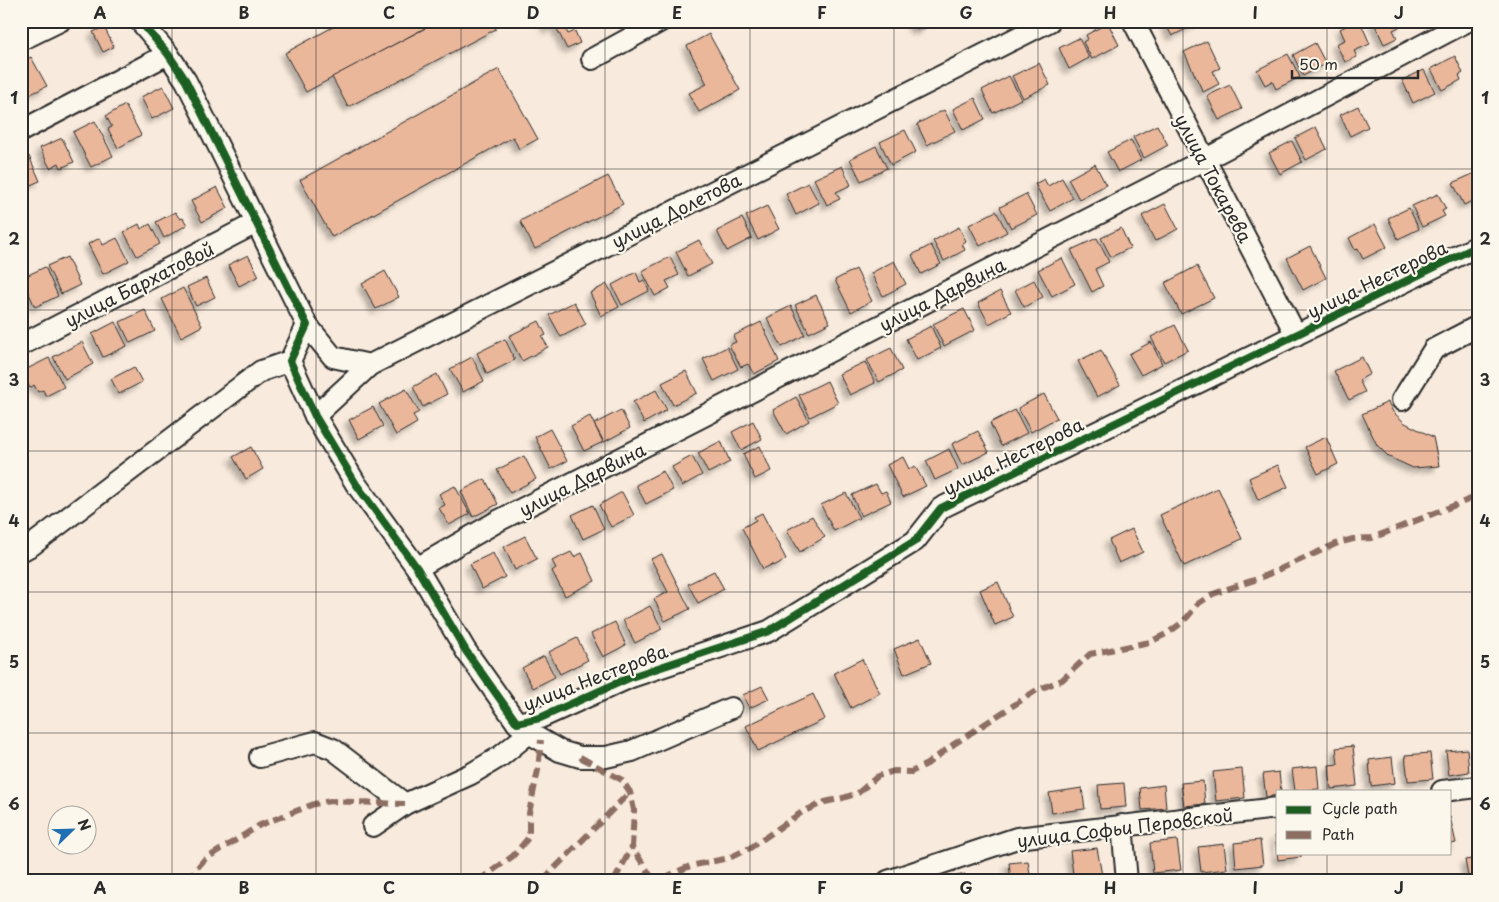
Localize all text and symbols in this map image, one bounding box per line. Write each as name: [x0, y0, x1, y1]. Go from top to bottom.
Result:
text: A: [94, 0, 107, 24]
text: B: [239, 0, 250, 24]
text: C: [383, 0, 395, 24]
text: D: [527, 0, 539, 24]
text: E: [672, 0, 682, 24]
text: F: [817, 0, 827, 24]
text: G: [959, 0, 973, 24]
text: H: [1104, 0, 1116, 24]
text: I: [1252, 0, 1258, 24]
text: J: [1394, 0, 1404, 24]
scale bar: [1292, 48, 1418, 80]
text: 50 m: [1299, 52, 1338, 75]
text: 1: [10, 85, 18, 109]
text: 1: [1481, 85, 1489, 109]
street label: улица Токарева: [1169, 109, 1260, 248]
street label: улица Долетова: [606, 165, 746, 254]
text: 2: [8, 226, 20, 250]
text: 2: [1479, 226, 1491, 250]
street label: улица Нестерова: [1302, 233, 1452, 325]
street label: улица Бархатовой: [60, 235, 218, 333]
street label: улица Дарвина: [874, 250, 1011, 338]
text: 3: [9, 367, 19, 391]
text: 3: [1480, 367, 1490, 391]
street label: улица Нестерова: [938, 410, 1088, 502]
street label: улица Дарвина: [514, 435, 651, 523]
text: 4: [9, 508, 20, 532]
text: 4: [1480, 508, 1491, 532]
street label: улица Нестерова: [519, 637, 672, 717]
text: 5: [9, 649, 19, 673]
text: 5: [1480, 649, 1490, 673]
legend: [1276, 790, 1452, 854]
text: 6: [8, 791, 20, 815]
text: 6: [1479, 791, 1491, 815]
text: Cycle path: [1322, 796, 1398, 819]
street label: улица Софьи Перовской: [1016, 800, 1234, 854]
north arrow: [48, 804, 98, 854]
text: N: [73, 816, 96, 834]
text: Path: [1322, 822, 1354, 845]
text: A: [94, 875, 107, 899]
text: B: [239, 875, 250, 899]
text: C: [383, 875, 395, 899]
text: D: [527, 875, 539, 899]
text: E: [672, 875, 682, 899]
text: F: [817, 875, 827, 899]
text: G: [959, 875, 973, 899]
text: H: [1104, 875, 1116, 899]
text: I: [1252, 875, 1258, 899]
text: J: [1394, 875, 1404, 899]

